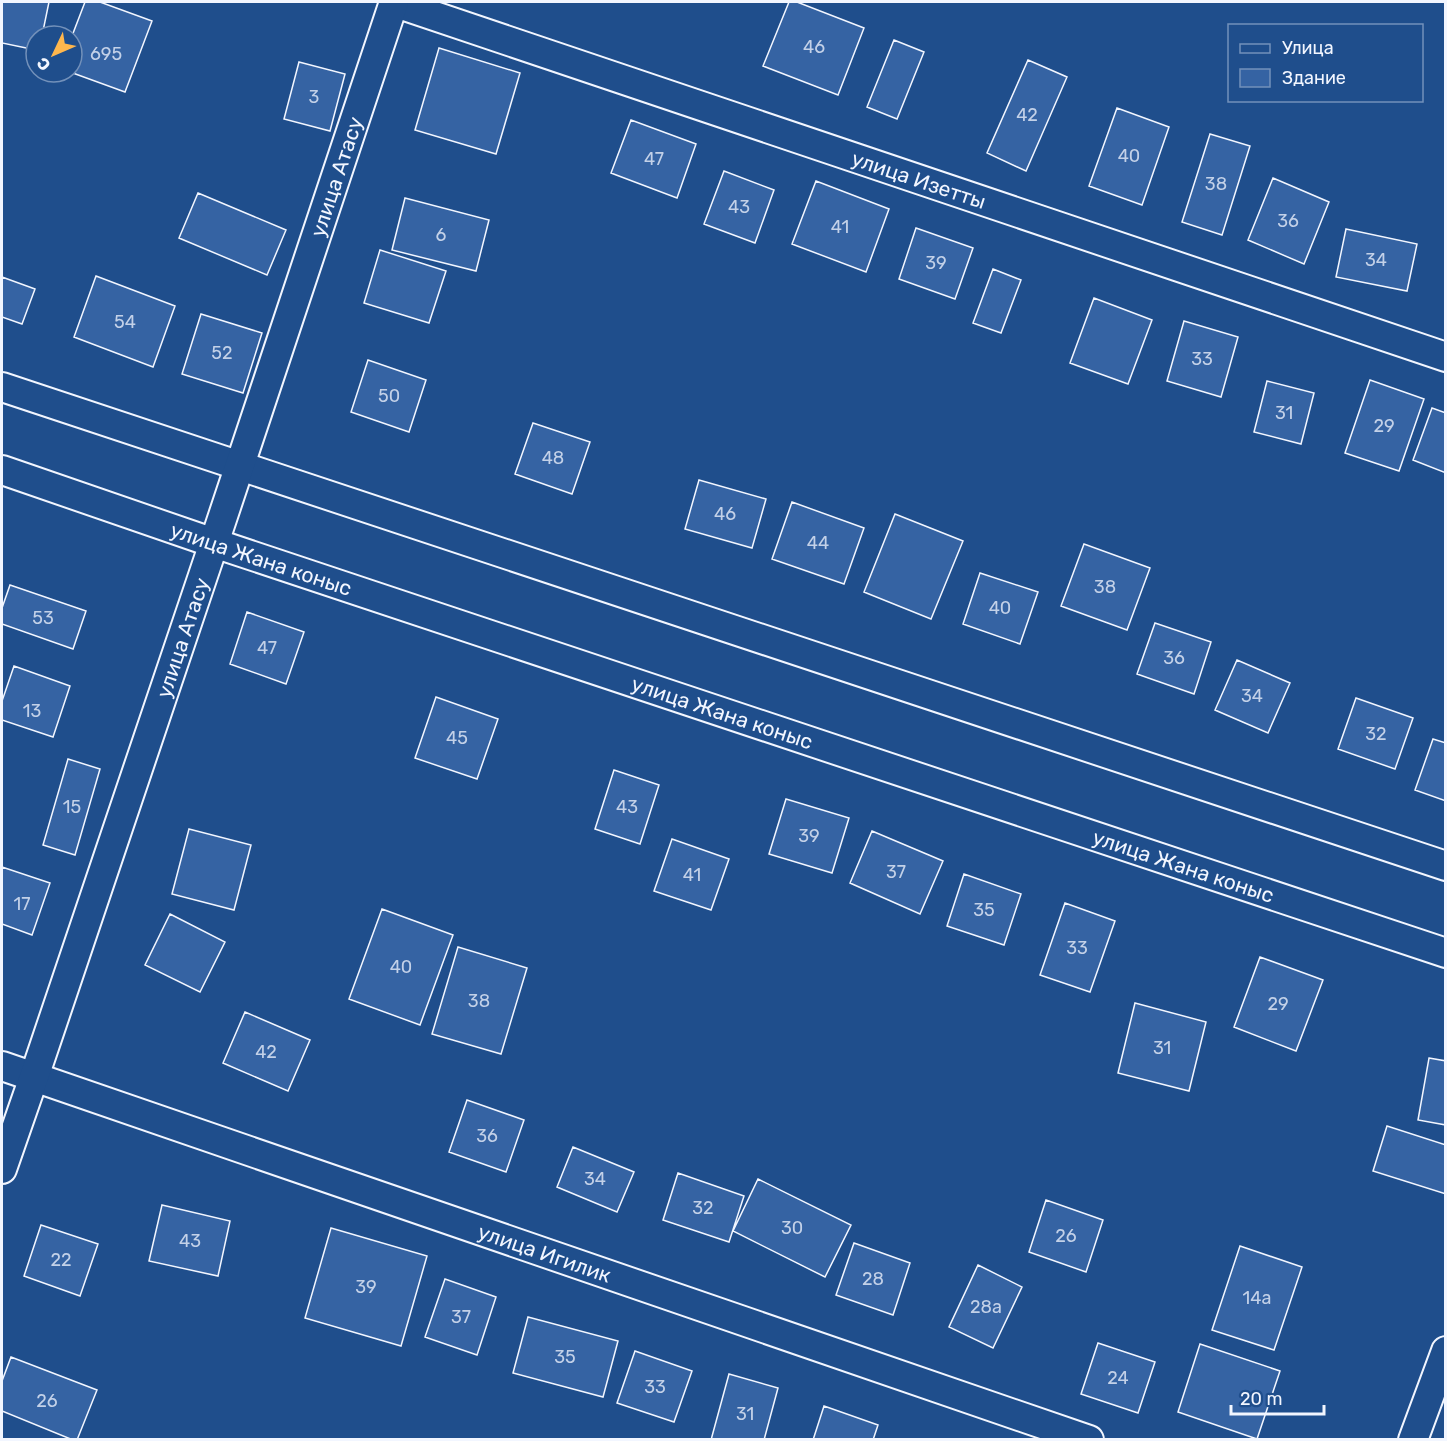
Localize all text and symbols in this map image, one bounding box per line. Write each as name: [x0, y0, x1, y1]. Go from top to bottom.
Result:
north arrow: [24, 24, 84, 84]
legend: [1228, 24, 1423, 102]
house number: 46: [803, 36, 825, 58]
text: Улица: [1282, 37, 1334, 59]
house number: 695: [90, 43, 122, 65]
text: С: [33, 53, 54, 75]
text: Здание: [1282, 67, 1346, 89]
house number: 3: [309, 86, 319, 108]
house number: 42: [1016, 104, 1038, 126]
street label: улица Атасу: [304, 113, 367, 240]
street label: улица Изетты: [849, 145, 989, 214]
house number: 40: [1118, 145, 1140, 167]
house number: 47: [644, 148, 664, 170]
house number: 38: [1205, 173, 1227, 195]
house number: 43: [728, 196, 750, 218]
house number: 36: [1277, 210, 1299, 232]
house number: 41: [831, 216, 849, 238]
house number: 6: [436, 224, 447, 246]
house number: 34: [1365, 249, 1387, 271]
house number: 39: [925, 252, 947, 274]
house number: 54: [114, 311, 136, 333]
house number: 52: [211, 342, 233, 364]
house number: 33: [1191, 348, 1213, 370]
house number: 50: [378, 385, 400, 407]
house number: 31: [1275, 402, 1293, 424]
house number: 29: [1373, 415, 1395, 437]
house number: 48: [542, 447, 564, 469]
house number: 46: [714, 503, 736, 525]
street label: улица Жана коныс: [167, 517, 355, 601]
house number: 44: [807, 532, 829, 554]
street label: улица Атасу: [150, 574, 214, 701]
house number: 38: [1094, 576, 1116, 598]
house number: 40: [989, 597, 1011, 619]
house number: 53: [32, 607, 54, 629]
house number: 47: [257, 637, 277, 659]
house number: 36: [1163, 647, 1185, 669]
street label: улица Жана коныс: [628, 670, 816, 754]
house number: 34: [1241, 685, 1263, 707]
house number: 13: [23, 700, 41, 722]
house number: 32: [1365, 723, 1387, 745]
house number: 45: [446, 727, 468, 749]
house number: 15: [63, 796, 81, 818]
house number: 43: [616, 796, 638, 818]
street label: улица Жана коныс: [1090, 824, 1277, 907]
house number: 39: [798, 825, 820, 847]
house number: 37: [886, 861, 906, 883]
house number: 41: [683, 864, 701, 886]
house number: 17: [14, 893, 30, 915]
house number: 35: [973, 899, 995, 921]
house number: 33: [1066, 937, 1088, 959]
house number: 40: [390, 956, 412, 978]
house number: 38: [468, 990, 490, 1012]
house number: 29: [1267, 993, 1289, 1015]
house number: 31: [1153, 1037, 1171, 1059]
house number: 42: [255, 1041, 277, 1063]
house number: 36: [476, 1125, 498, 1147]
house number: 34: [584, 1168, 606, 1190]
house number: 32: [692, 1197, 714, 1219]
house number: 30: [781, 1217, 803, 1239]
street label: улица Игилик: [475, 1218, 615, 1287]
house number: 26: [1055, 1225, 1077, 1247]
house number: 43: [179, 1230, 201, 1252]
house number: 22: [50, 1249, 72, 1271]
house number: 28: [862, 1268, 884, 1290]
house number: 39: [355, 1276, 377, 1298]
house number: 14а: [1243, 1287, 1271, 1309]
house number: 28а: [970, 1296, 1002, 1318]
house number: 37: [451, 1306, 471, 1328]
house number: 35: [554, 1346, 576, 1368]
house number: 24: [1107, 1367, 1129, 1389]
house number: 33: [644, 1376, 666, 1398]
scale bar: [1231, 1378, 1324, 1416]
text: 20 m: [1240, 1388, 1282, 1410]
house number: 26: [36, 1390, 58, 1412]
house number: 31: [736, 1403, 754, 1425]

